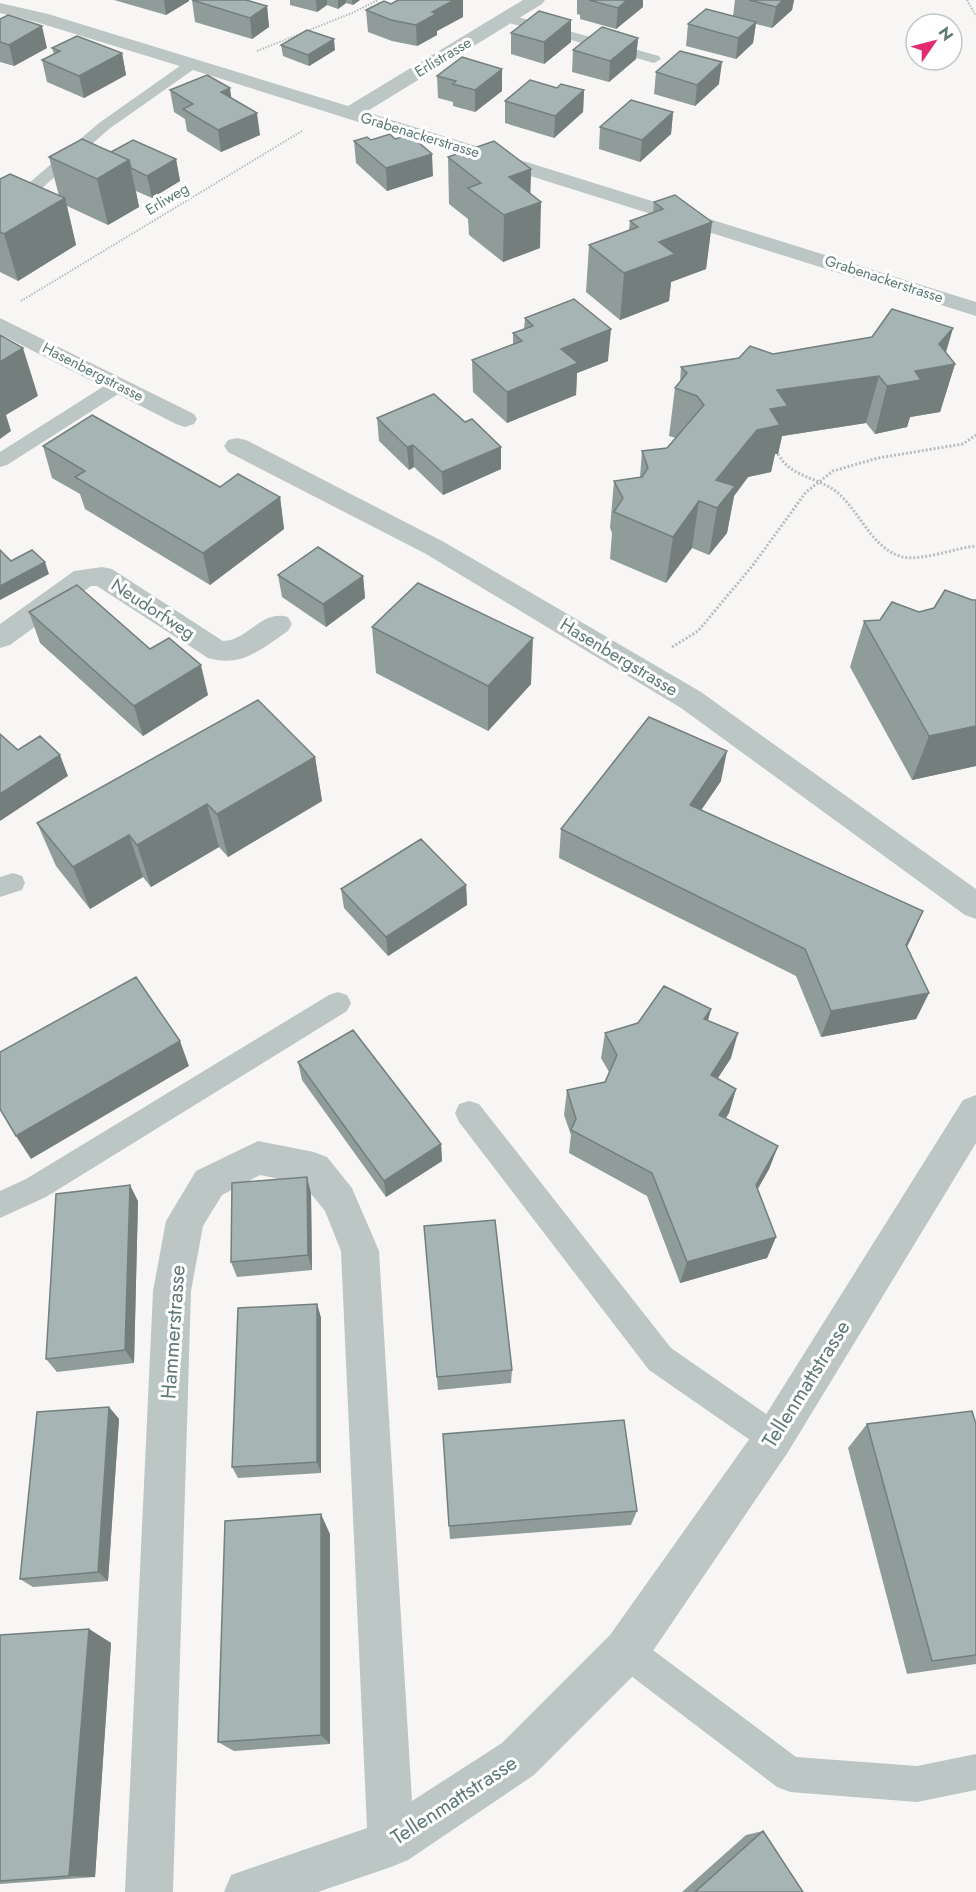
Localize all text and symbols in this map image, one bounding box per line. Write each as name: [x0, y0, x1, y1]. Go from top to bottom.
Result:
north arrow: [904, 12, 964, 72]
text: N: [933, 22, 959, 45]
street label: Erlistrasse: [411, 31, 476, 83]
street label: Grabenackerstrasse: [358, 106, 483, 164]
street label: Erliweg: [141, 177, 193, 221]
street label: Grabenackerstrasse: [822, 249, 946, 309]
street label: Hasenbergstrasse: [38, 337, 148, 407]
street label: Neudorfweg: [106, 572, 200, 646]
street label: Hasenbergstrasse: [555, 612, 683, 702]
street label: Hammerstrasse: [153, 1264, 193, 1400]
street label: Tellenmattstrasse: [755, 1314, 857, 1453]
street label: Tellenmattstrasse: [385, 1748, 523, 1852]

